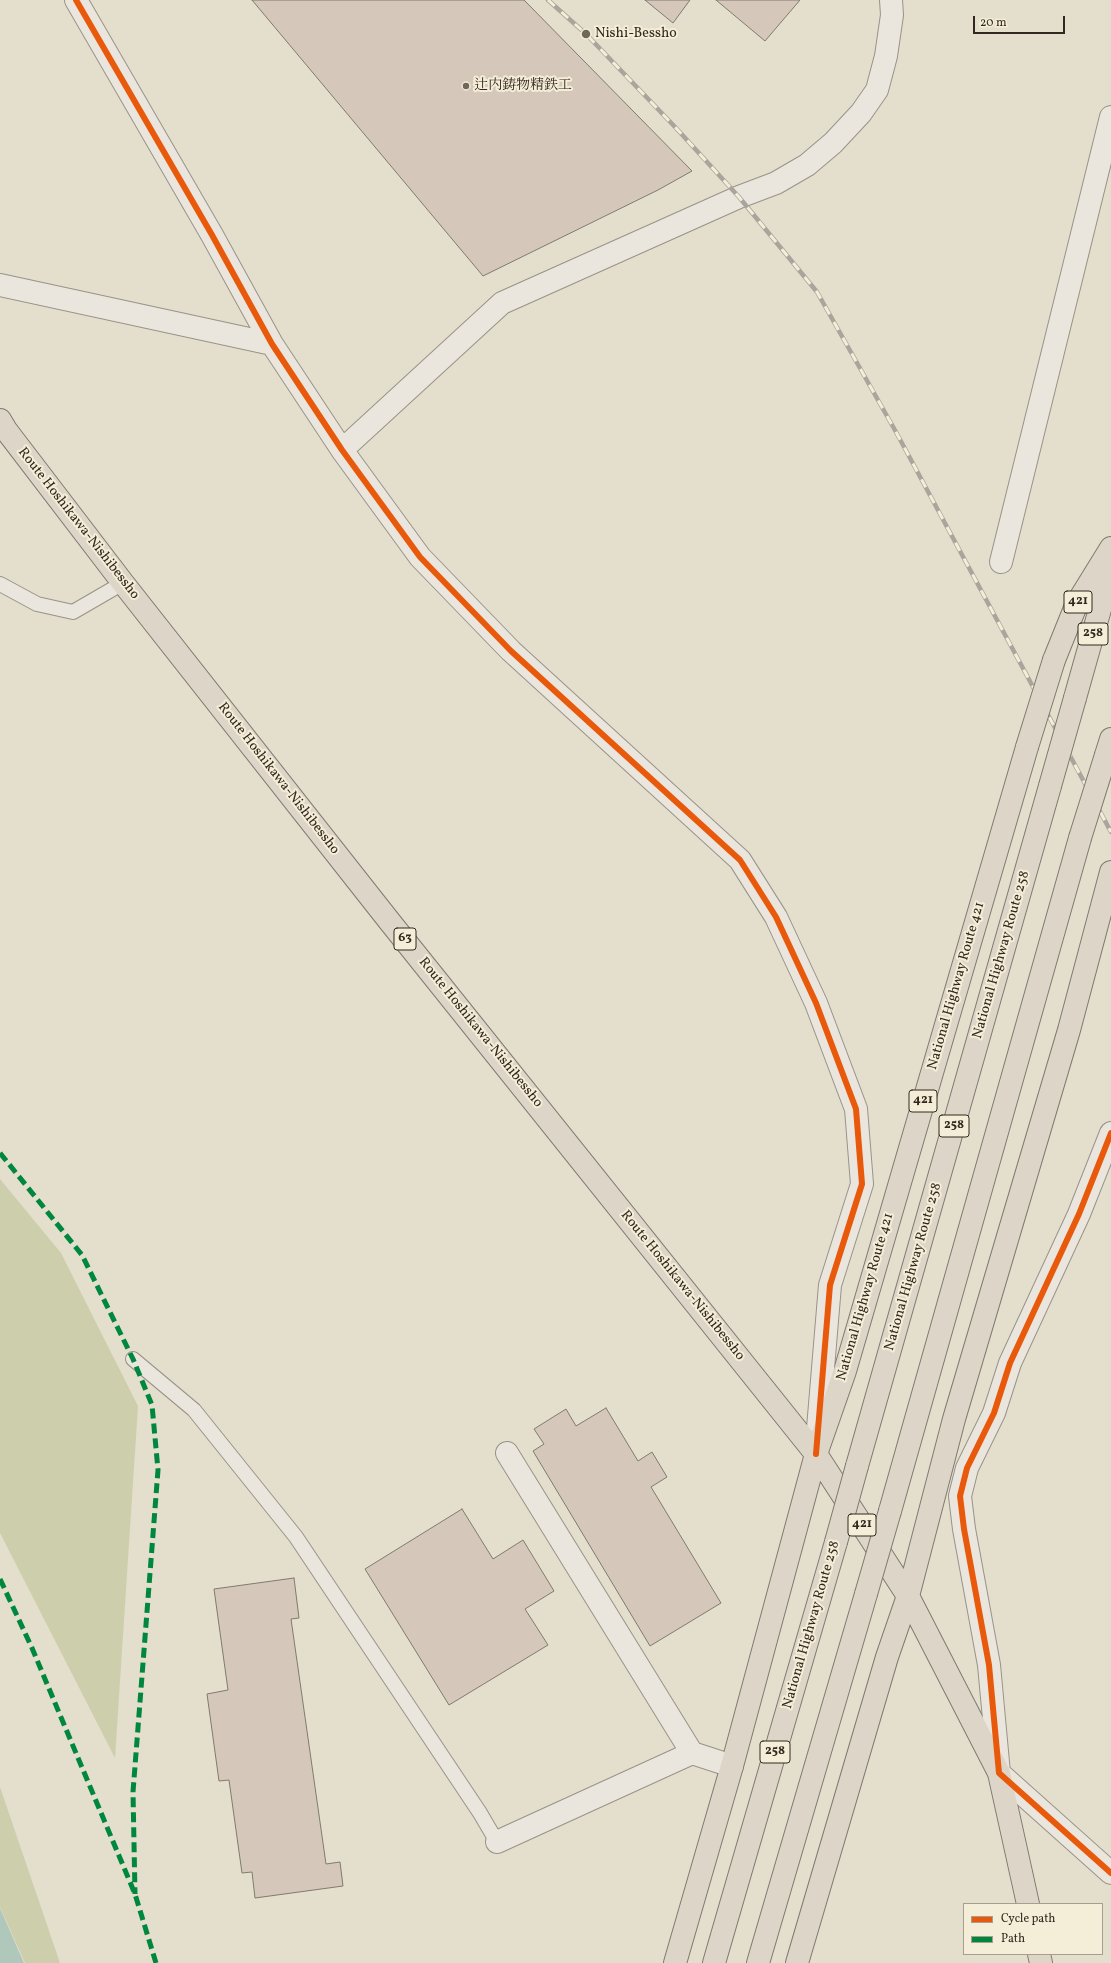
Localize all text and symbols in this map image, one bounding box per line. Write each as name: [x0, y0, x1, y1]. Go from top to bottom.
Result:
scale bar: [975, 8, 1067, 34]
text: 20 m: [980, 15, 1007, 31]
place label: Nishi-Bessho: [595, 26, 677, 42]
marker: Nishi-Bessho: [580, 28, 592, 40]
place label: 辻内鋳物精鉄工: [474, 78, 572, 94]
marker: 辻内鋳物精鉄工: [461, 81, 471, 91]
street label: Route Hoshikawa-Nishibessho: [13, 445, 143, 603]
road number: 421: [1064, 591, 1092, 613]
road number: 258: [1078, 623, 1108, 645]
street label: Route Hoshikawa-Nishibessho: [213, 700, 343, 858]
street label: National Highway Route 258: [970, 869, 1034, 1041]
street label: National Highway Route 421: [925, 900, 989, 1072]
road number: 63: [394, 928, 416, 950]
street label: Route Hoshikawa-Nishibessho: [414, 955, 546, 1111]
road number: 421: [909, 1090, 937, 1112]
road number: 258: [939, 1115, 969, 1137]
street label: National Highway Route 258: [882, 1181, 946, 1353]
street label: Route Hoshikawa-Nishibessho: [616, 1208, 748, 1364]
street label: National Highway Route 421: [834, 1211, 898, 1383]
road number: 421: [848, 1514, 876, 1536]
street label: National Highway Route 258: [780, 1539, 844, 1711]
road number: 258: [760, 1741, 790, 1763]
legend: [963, 1903, 1103, 1955]
text: Cycle path: [1001, 1911, 1056, 1927]
text: Path: [1001, 1931, 1025, 1947]

